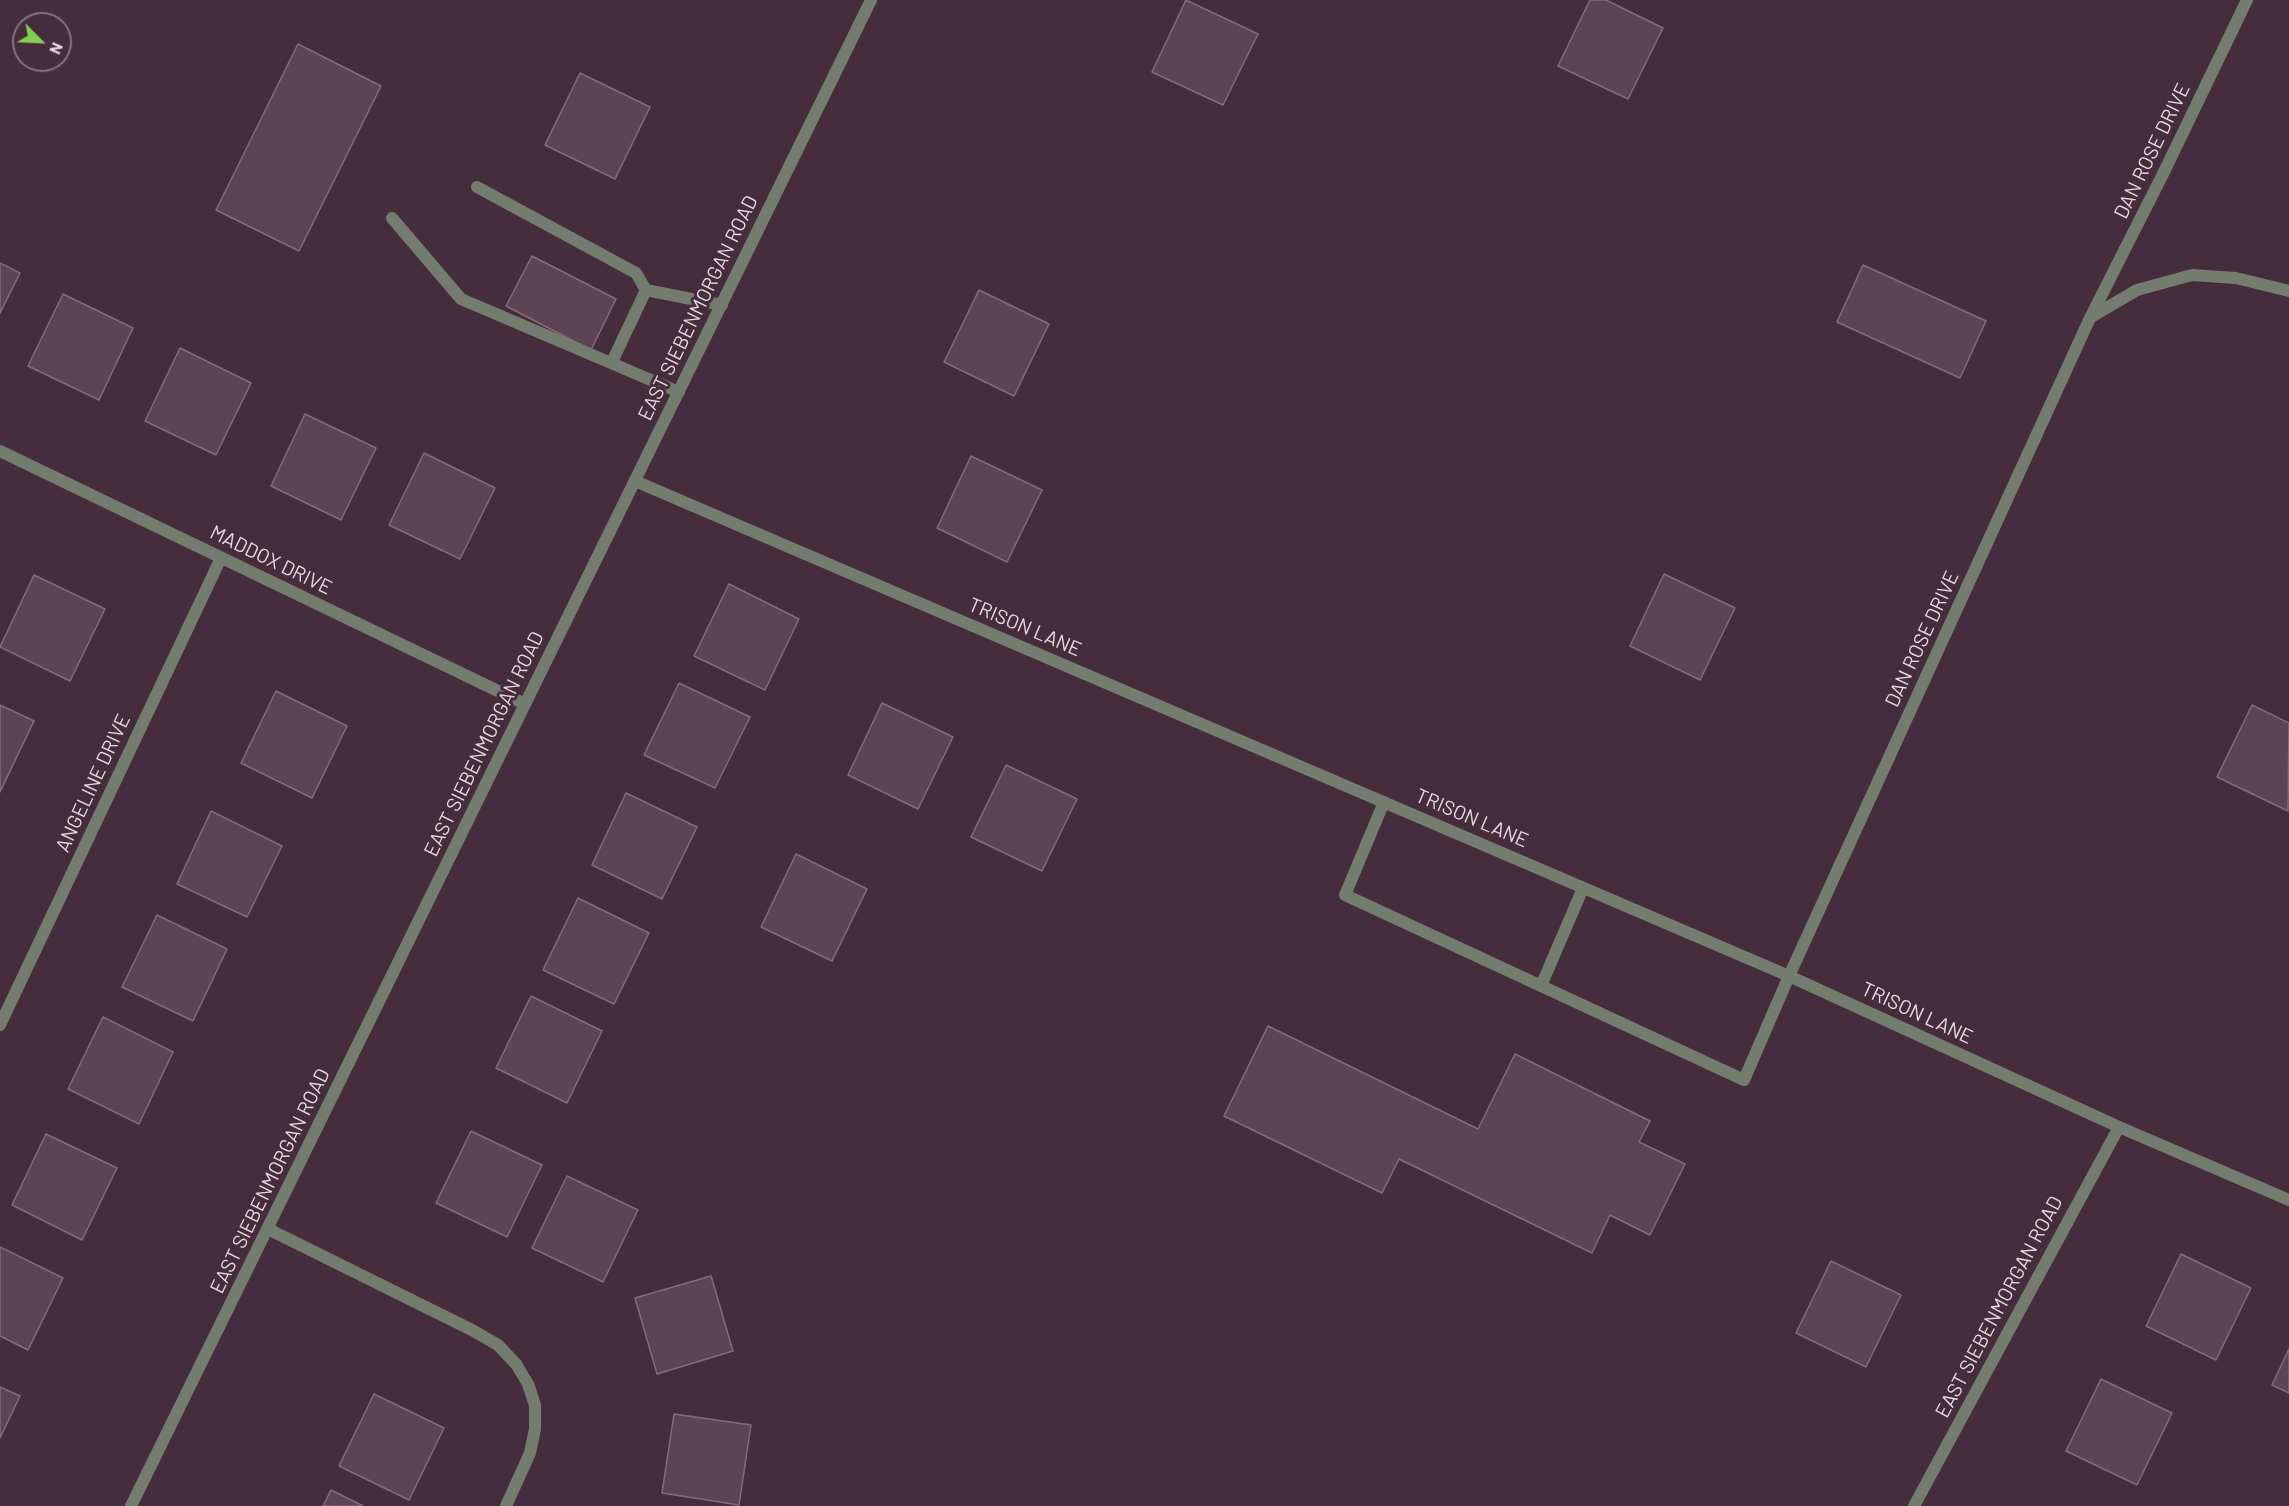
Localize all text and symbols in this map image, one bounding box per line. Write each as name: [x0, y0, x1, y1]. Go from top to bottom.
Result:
north arrow: [12, 12, 72, 72]
text: N: [46, 40, 68, 57]
street label: DAN ROSE DRIVE: [2109, 79, 2195, 223]
street label: EAST SIEBENMORGAN ROAD: [633, 192, 763, 424]
street label: MADDOX DRIVE: [206, 520, 336, 600]
street label: DAN ROSE DRIVE: [1880, 567, 1964, 711]
street label: TRISON LANE: [965, 592, 1085, 662]
street label: EAST SIEBENMORGAN ROAD: [419, 628, 549, 860]
street label: ANGELINE DRIVE: [51, 710, 135, 856]
street label: TRISON LANE: [1412, 783, 1532, 853]
street label: TRISON LANE: [1857, 977, 1977, 1049]
street label: EAST SIEBENMORGAN ROAD: [205, 1065, 335, 1297]
street label: EAST SIEBENMORGAN ROAD: [1930, 1192, 2068, 1422]

